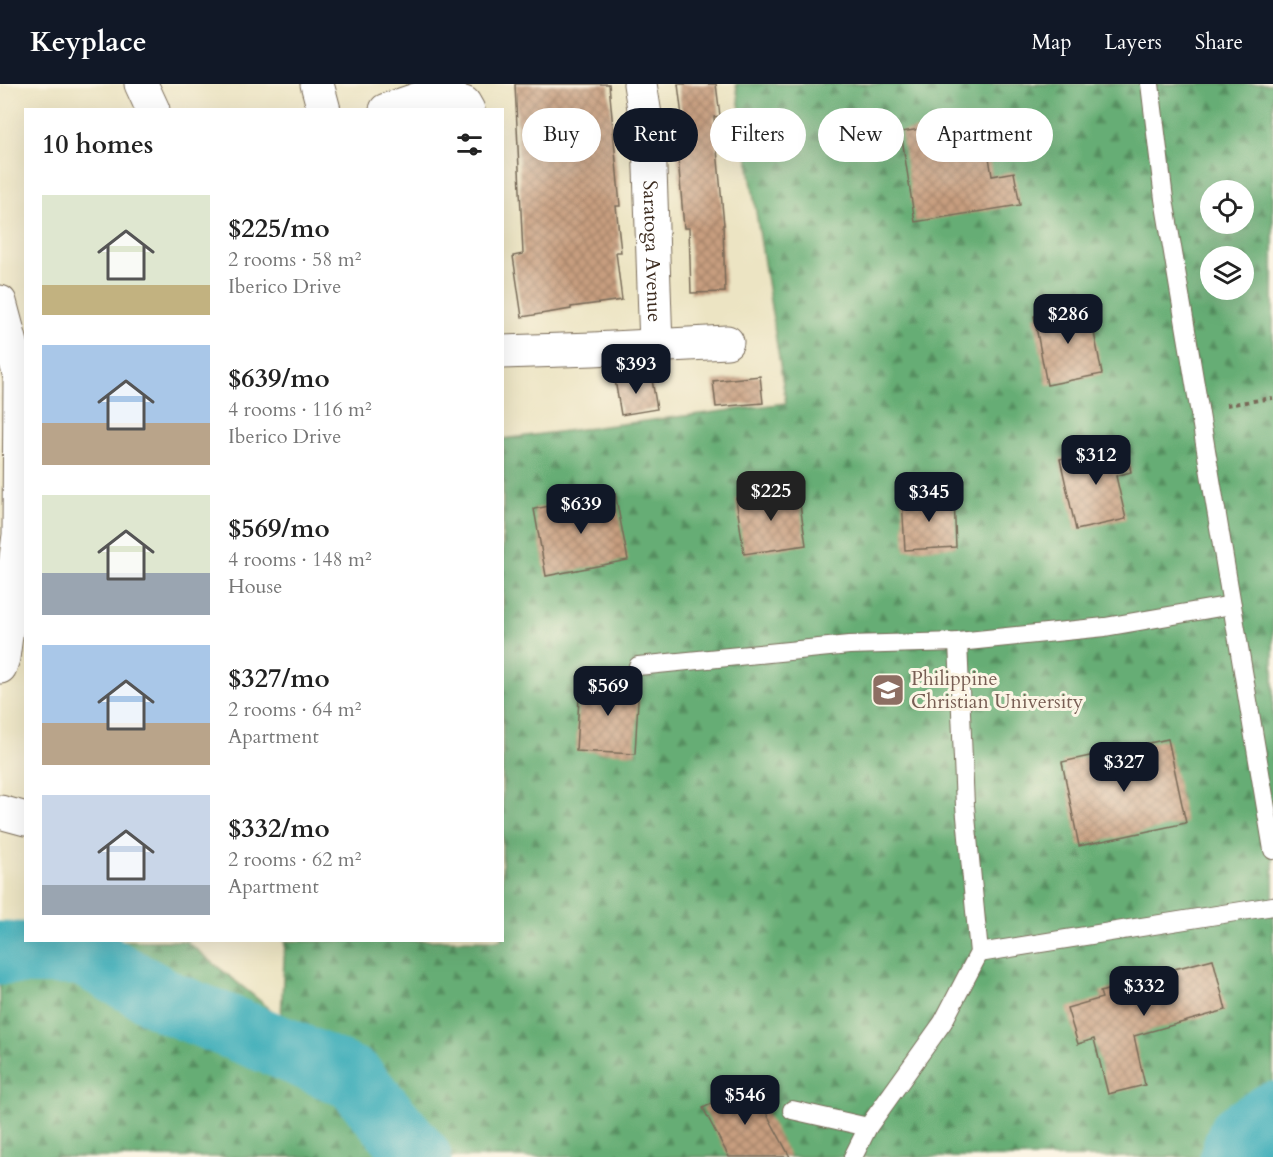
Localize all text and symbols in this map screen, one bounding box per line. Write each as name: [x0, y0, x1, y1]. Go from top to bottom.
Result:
text: Keyplace: [30, 23, 147, 61]
text: Map: [1032, 28, 1072, 57]
text: Layers: [1105, 28, 1162, 57]
text: Share: [1195, 28, 1243, 57]
chip: Buy: [522, 108, 601, 162]
chip: Rent: [613, 108, 698, 162]
chip: Filters: [710, 108, 806, 162]
chip: New: [818, 108, 904, 162]
chip: Apartment: [916, 108, 1053, 162]
text: 10 homes: [42, 127, 153, 162]
icon: filters: [453, 128, 486, 161]
street label: Saratoga Avenue: [637, 180, 669, 323]
map controls: [1200, 180, 1254, 300]
button: locate: [1200, 180, 1254, 234]
text: $225/mo: [228, 211, 330, 246]
icon: home: [90, 219, 162, 291]
text: 2 rooms · 58 m²: [228, 246, 361, 273]
button: layers: [1200, 246, 1254, 300]
text: Iberico Drive: [228, 273, 341, 300]
pin: $286: [1032, 294, 1104, 345]
text: $286: [1048, 300, 1088, 327]
pin: $393: [600, 344, 672, 395]
text: $393: [616, 350, 656, 377]
text: $639/mo: [228, 361, 330, 396]
icon: home: [90, 369, 162, 441]
text: 4 rooms · 116 m²: [228, 396, 372, 423]
text: Iberico Drive: [228, 423, 341, 450]
pin: $312: [1060, 435, 1132, 486]
text: $312: [1076, 441, 1116, 468]
pin: $225: [735, 471, 807, 522]
pin: $345: [893, 472, 965, 523]
text: $225: [751, 477, 791, 504]
text: $345: [909, 478, 949, 505]
pin: $639: [545, 484, 617, 535]
text: $639: [561, 490, 601, 517]
text: $569/mo: [228, 511, 330, 546]
icon: home: [90, 519, 162, 591]
text: 4 rooms · 148 m²: [228, 546, 372, 573]
text: House: [228, 573, 282, 600]
text: $327/mo: [228, 661, 330, 696]
place label: Philippine Christian University: [911, 665, 1084, 715]
pin: $569: [572, 666, 644, 717]
icon: home: [90, 669, 162, 741]
text: $569: [588, 672, 628, 699]
school or university icon: Philippine Christian University: [870, 672, 906, 708]
text: 2 rooms · 64 m²: [228, 696, 361, 723]
text: Apartment: [228, 723, 319, 750]
pin: $327: [1088, 742, 1160, 793]
text: $327: [1104, 748, 1144, 775]
text: $332/mo: [228, 811, 330, 846]
icon: home: [90, 819, 162, 891]
text: 2 rooms · 62 m²: [228, 846, 361, 873]
text: Apartment: [228, 873, 319, 900]
pin: $332: [1108, 966, 1180, 1017]
text: $332: [1124, 972, 1164, 999]
pin: $546: [709, 1075, 781, 1126]
text: $546: [725, 1081, 765, 1108]

